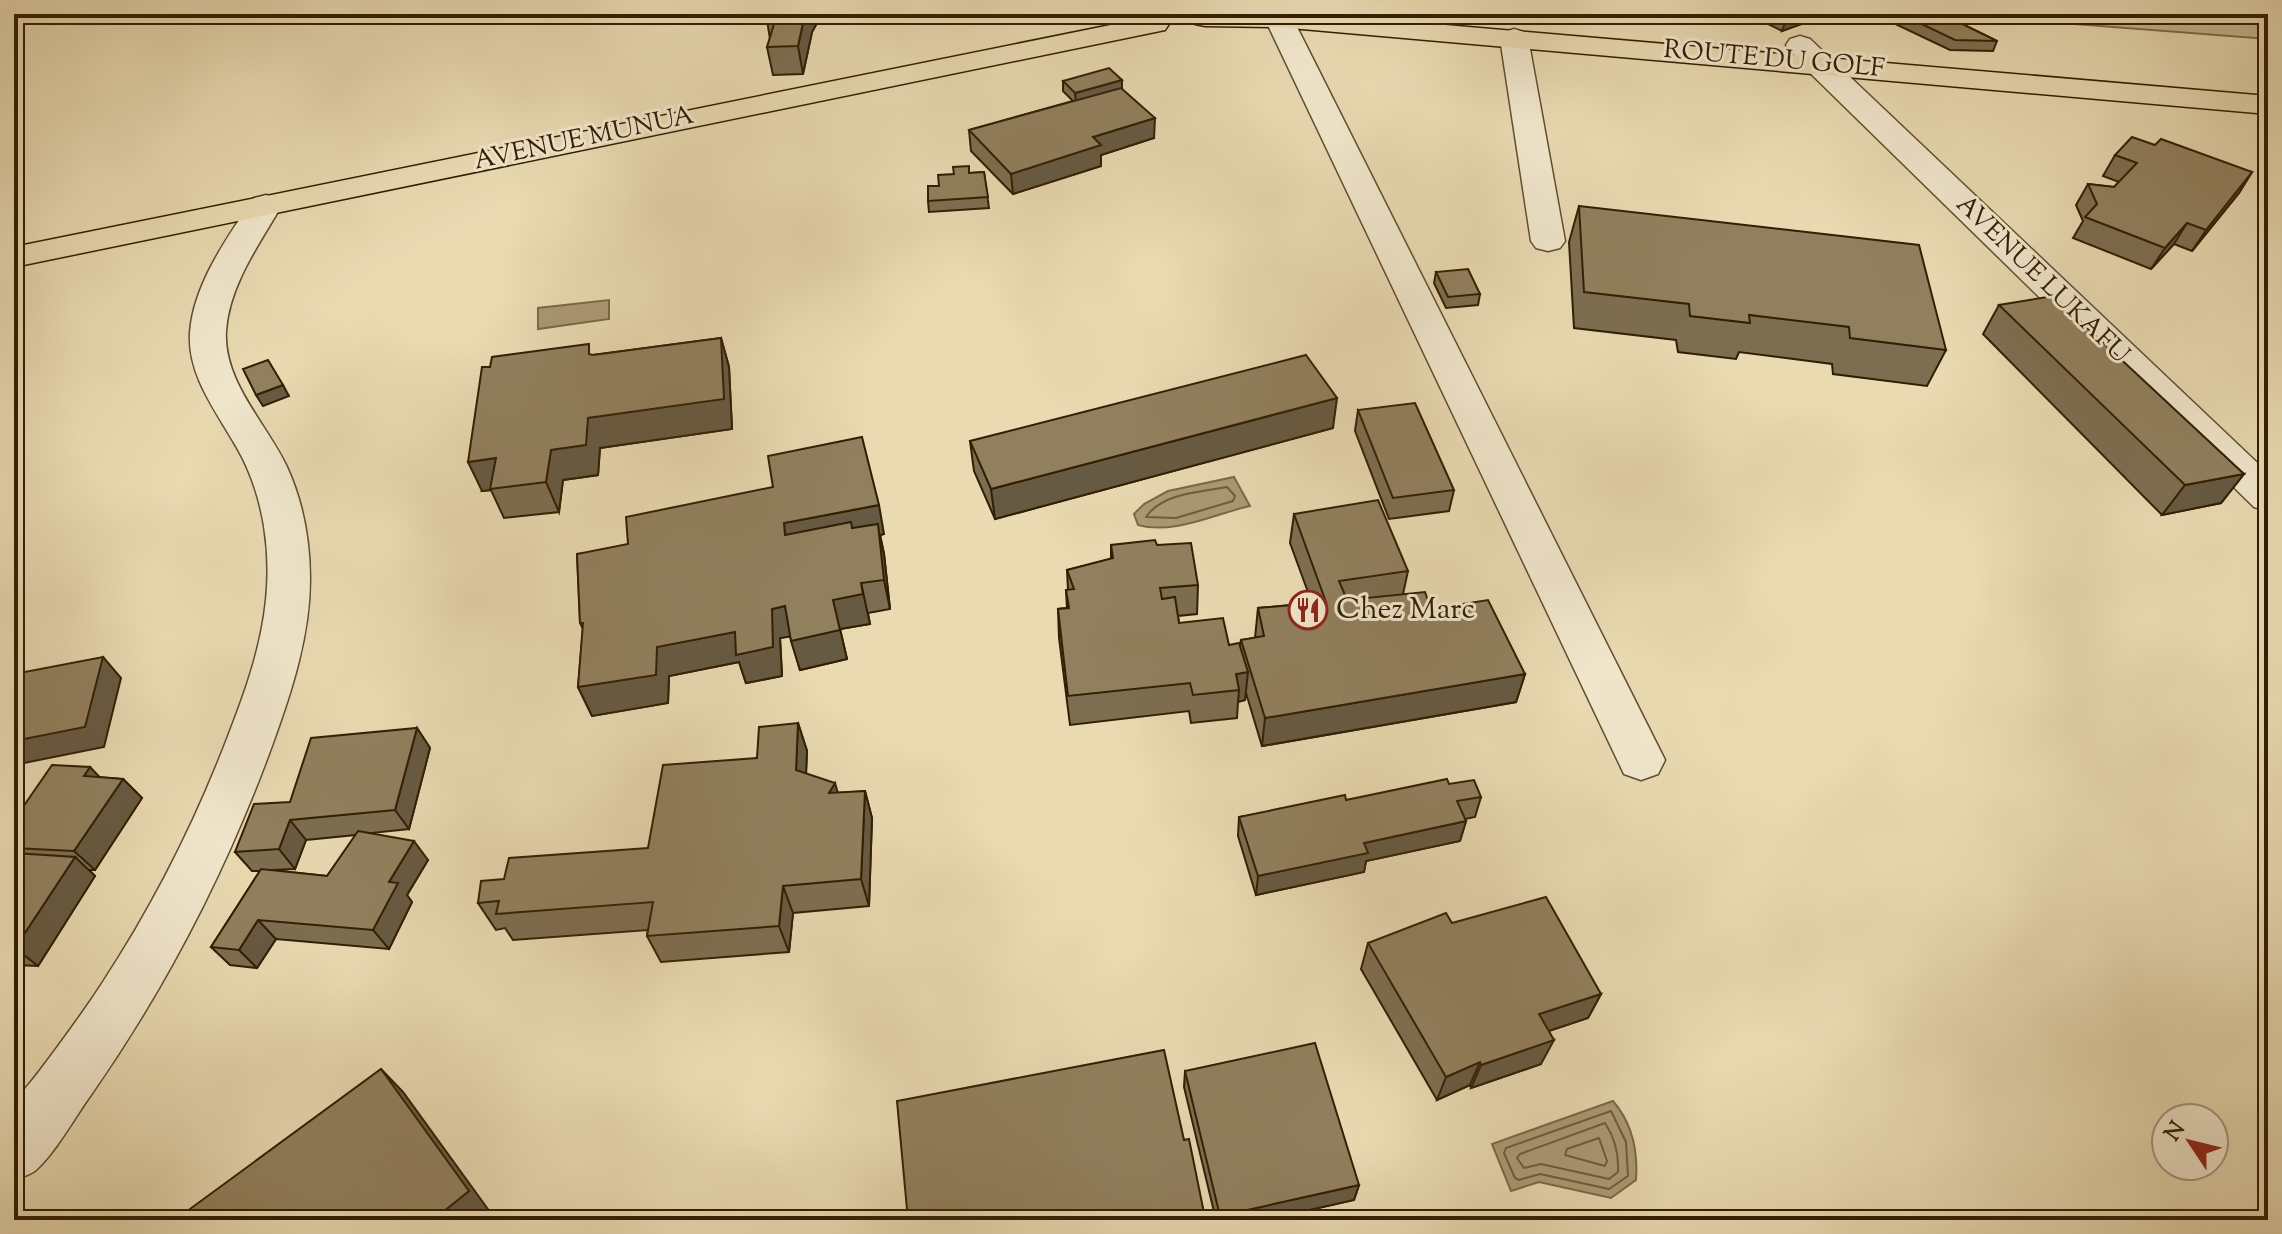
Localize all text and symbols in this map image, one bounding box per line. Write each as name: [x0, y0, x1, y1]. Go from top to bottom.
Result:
street label: ROUTE DU GOLF: [1662, 32, 1886, 88]
street label: AVENUE MUNUA: [471, 98, 697, 180]
street label: AVENUE LUKAFU: [1947, 187, 2137, 373]
restaurant icon: Chez Marc: [1287, 589, 1329, 631]
place label: Chez Marc: [1336, 589, 1475, 632]
north arrow: [2150, 1102, 2230, 1182]
text: N: [2158, 1116, 2194, 1149]

